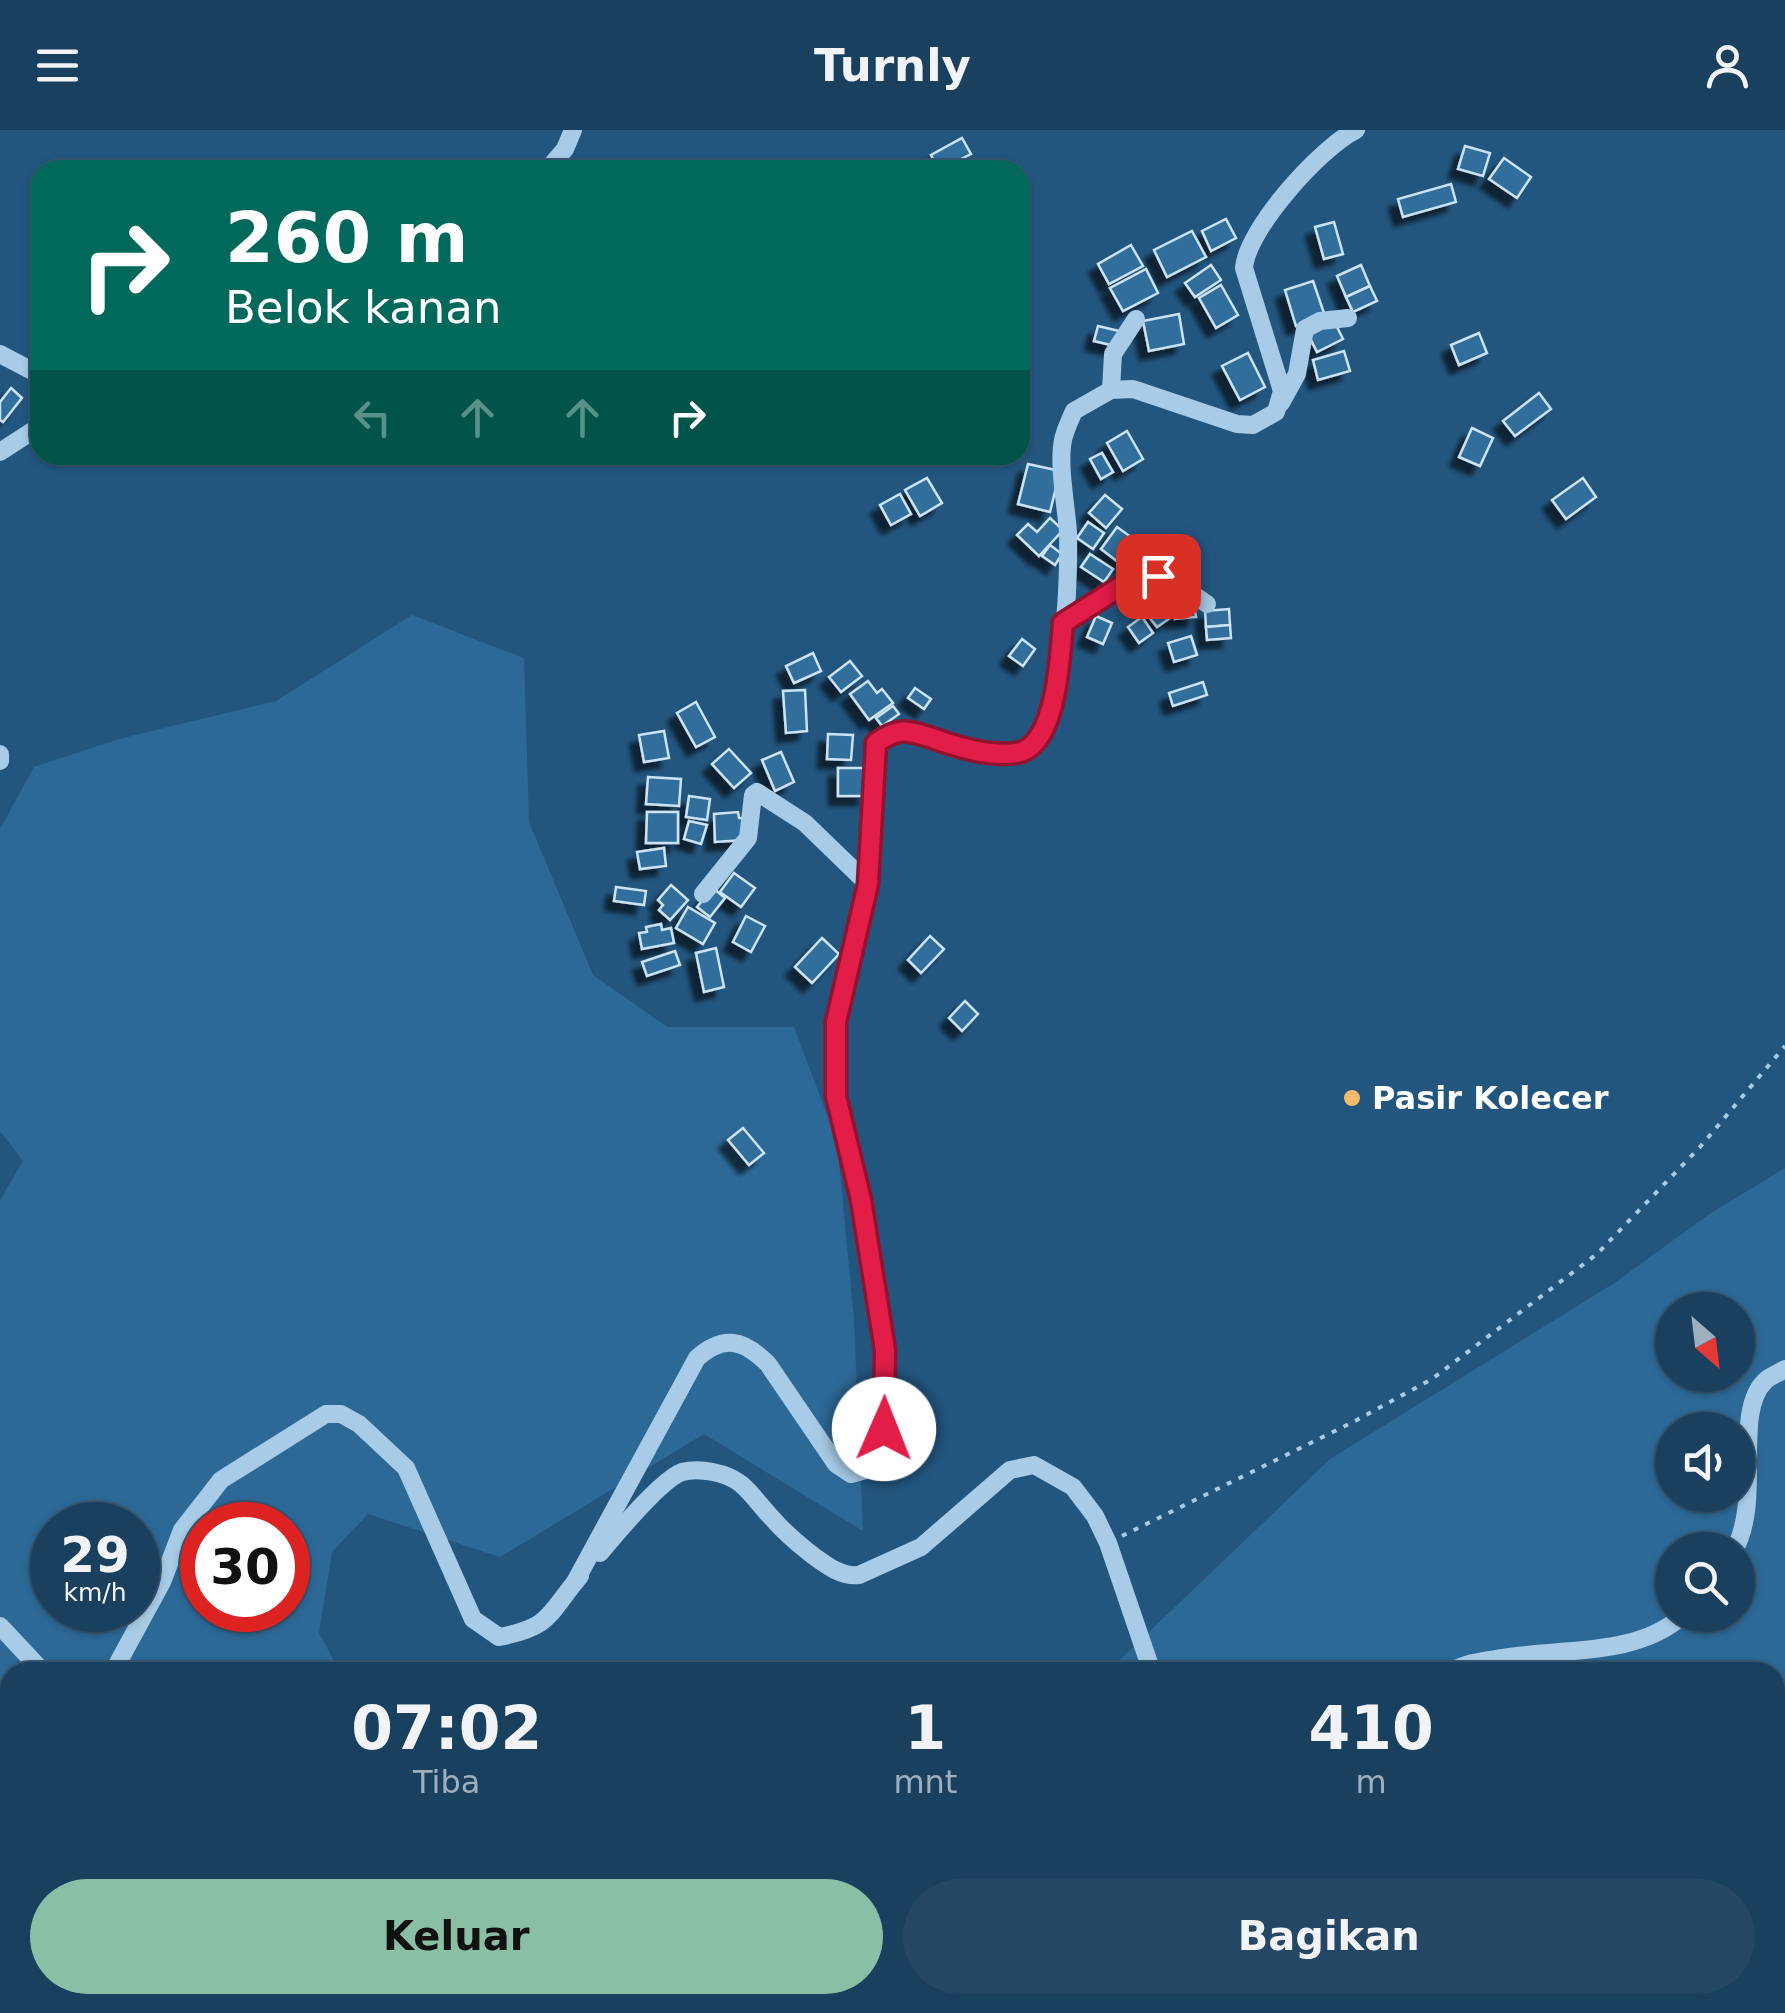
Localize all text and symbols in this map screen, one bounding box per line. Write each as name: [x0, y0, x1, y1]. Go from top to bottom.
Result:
icon: menu: [30, 38, 85, 93]
icon: person: [1700, 38, 1755, 93]
text: Turnly: [814, 39, 971, 92]
text: 260 m: [225, 197, 468, 279]
icon: right: [60, 200, 190, 330]
text: Belok kanan: [225, 281, 501, 334]
icon: left: [345, 390, 400, 445]
icon: ahead: [450, 390, 505, 445]
icon: ahead: [555, 390, 610, 445]
icon: right: [660, 390, 715, 445]
pin: [1116, 534, 1201, 619]
icon: arrive: [1131, 549, 1186, 604]
place label: Pasir Kolecer: [1372, 1079, 1609, 1117]
marker: Pasir Kolecer: [1341, 1087, 1363, 1109]
north arrow: [1655, 1292, 1755, 1392]
map controls: [1655, 1292, 1755, 1632]
position arrow: [832, 1377, 936, 1481]
button: sound: [1655, 1412, 1755, 1512]
speed limit sign: 30: [180, 1502, 310, 1632]
text: 29: [60, 1526, 130, 1584]
button: search: [1655, 1532, 1755, 1632]
text: km/h: [63, 1578, 127, 1607]
text: 07:02: [351, 1693, 542, 1763]
text: 1: [905, 1693, 946, 1763]
text: 410: [1309, 1693, 1434, 1763]
text: Tiba: [413, 1763, 480, 1801]
text: mnt: [893, 1763, 957, 1801]
text: m: [1356, 1763, 1387, 1801]
button: Keluar: [30, 1879, 883, 1994]
button: Bagikan: [903, 1879, 1755, 1994]

